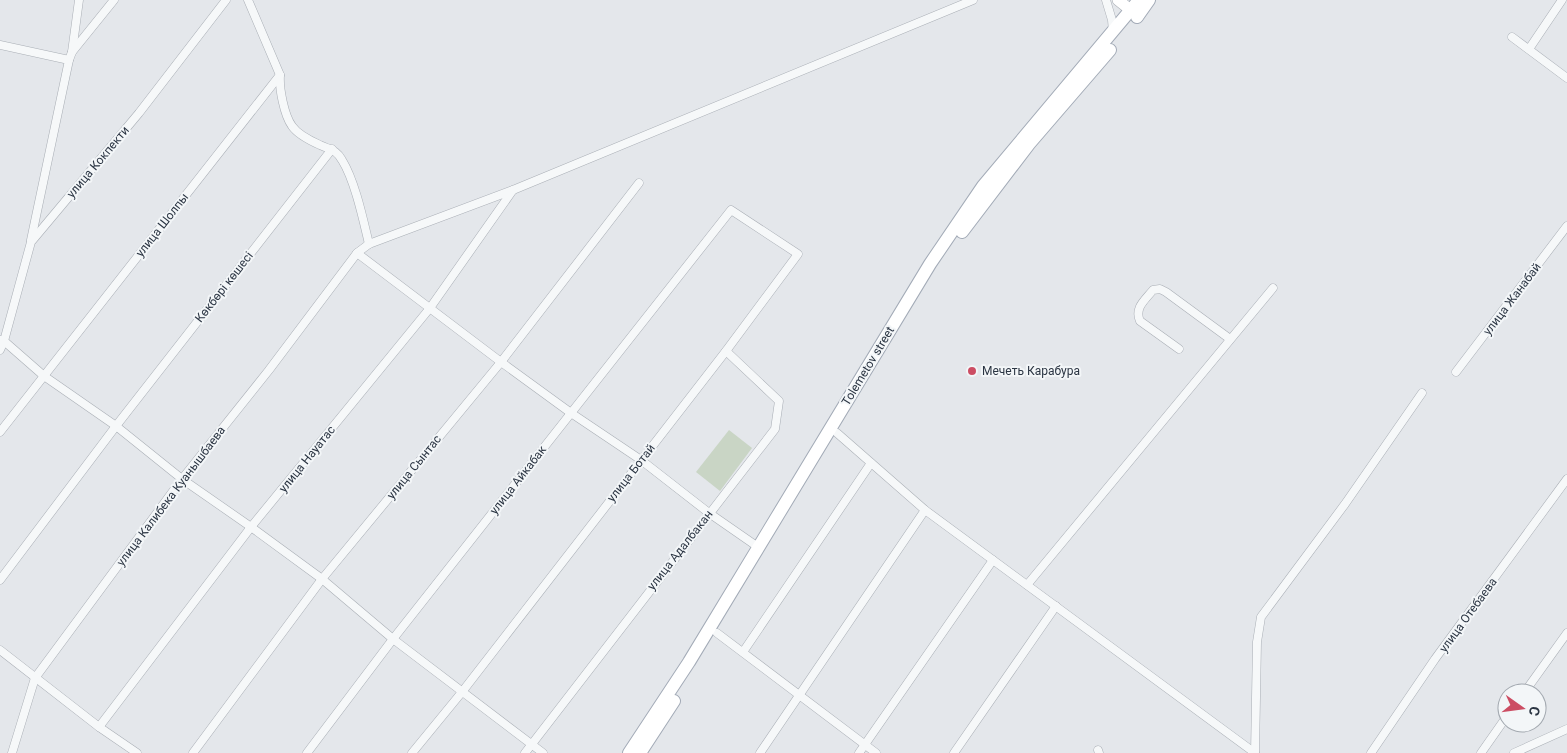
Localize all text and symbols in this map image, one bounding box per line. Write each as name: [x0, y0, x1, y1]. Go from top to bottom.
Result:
street label: улица Кокпекти: [64, 123, 132, 201]
street label: улица Шолпы: [133, 190, 191, 260]
street label: Көкбөрі көшесі: [192, 249, 256, 325]
street label: улица Жанабай: [1480, 260, 1544, 338]
street label: Tolemetov street: [839, 324, 897, 408]
place label: Мечеть Карабура: [982, 364, 1080, 378]
marker: Мечеть Карабура: [966, 365, 978, 377]
street label: улица Калибека Куанышбаева: [114, 423, 228, 569]
street label: улица Науатас: [276, 423, 338, 495]
street label: улица Сынтас: [384, 432, 444, 502]
street label: улица Ботай: [604, 441, 658, 505]
street label: улица Айкабак: [487, 442, 549, 517]
street label: улица Адалбакан: [644, 507, 716, 593]
street label: улица Отебаева: [1436, 575, 1500, 655]
north arrow: [1497, 683, 1547, 733]
text: С: [1526, 705, 1543, 718]

